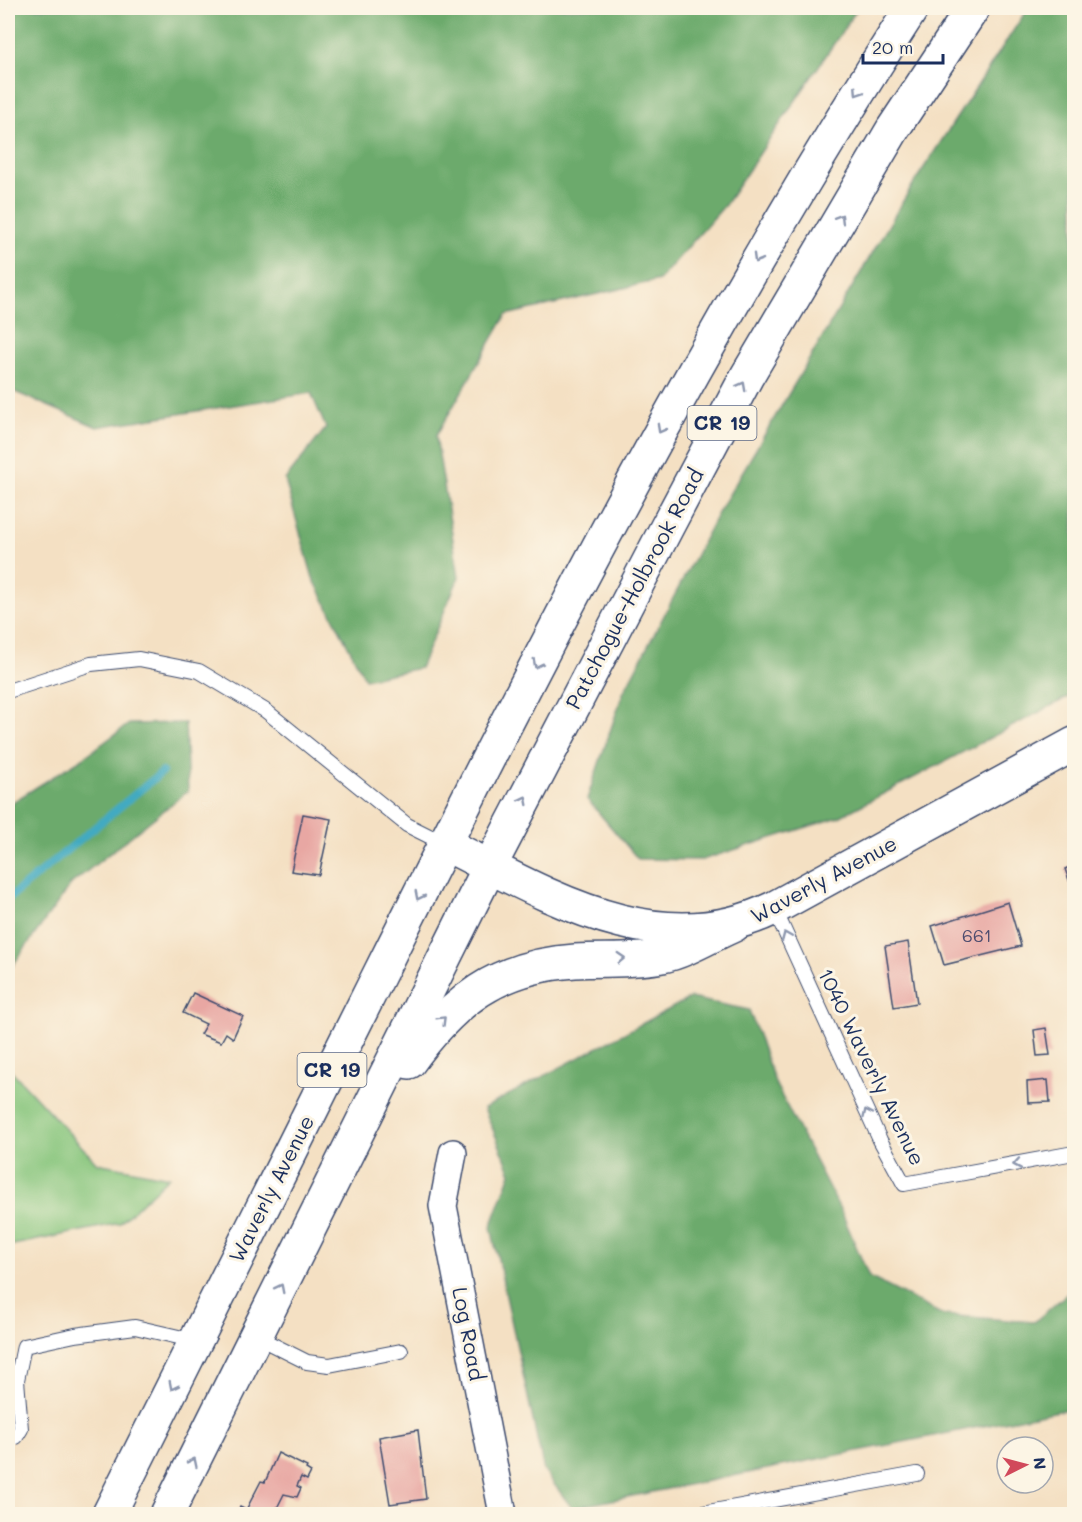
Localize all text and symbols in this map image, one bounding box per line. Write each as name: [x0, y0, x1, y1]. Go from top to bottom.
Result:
scale bar: [863, 27, 942, 65]
text: 20 m: [872, 35, 913, 59]
one-way arrow: [853, 86, 865, 96]
one-way arrow: [833, 214, 845, 224]
one-way arrow: [753, 253, 764, 263]
one-way arrow: [735, 382, 746, 393]
road number: CR 19: [688, 406, 756, 440]
one-way arrow: [657, 422, 668, 433]
street label: Patchogue-Holbrook Road: [559, 463, 709, 713]
one-way arrow: [533, 657, 544, 668]
one-way arrow: [517, 796, 528, 807]
street label: Waverly Avenue: [746, 829, 901, 929]
one-way arrow: [414, 890, 426, 901]
house number: 661: [962, 923, 992, 947]
one-way arrow: [781, 931, 793, 942]
one-way arrow: [616, 952, 625, 965]
street label: 1040 Waverly Avenue: [813, 963, 932, 1169]
one-way arrow: [434, 1016, 445, 1027]
road number: CR 19: [298, 1053, 366, 1087]
one-way arrow: [862, 1109, 874, 1120]
street label: Waverly Avenue: [222, 1110, 319, 1267]
one-way arrow: [1012, 1157, 1022, 1169]
one-way arrow: [272, 1283, 284, 1294]
street label: Log Road: [447, 1285, 492, 1383]
one-way arrow: [169, 1380, 181, 1391]
north arrow: [995, 1435, 1055, 1495]
text: N: [1029, 1456, 1051, 1471]
one-way arrow: [185, 1458, 197, 1469]

